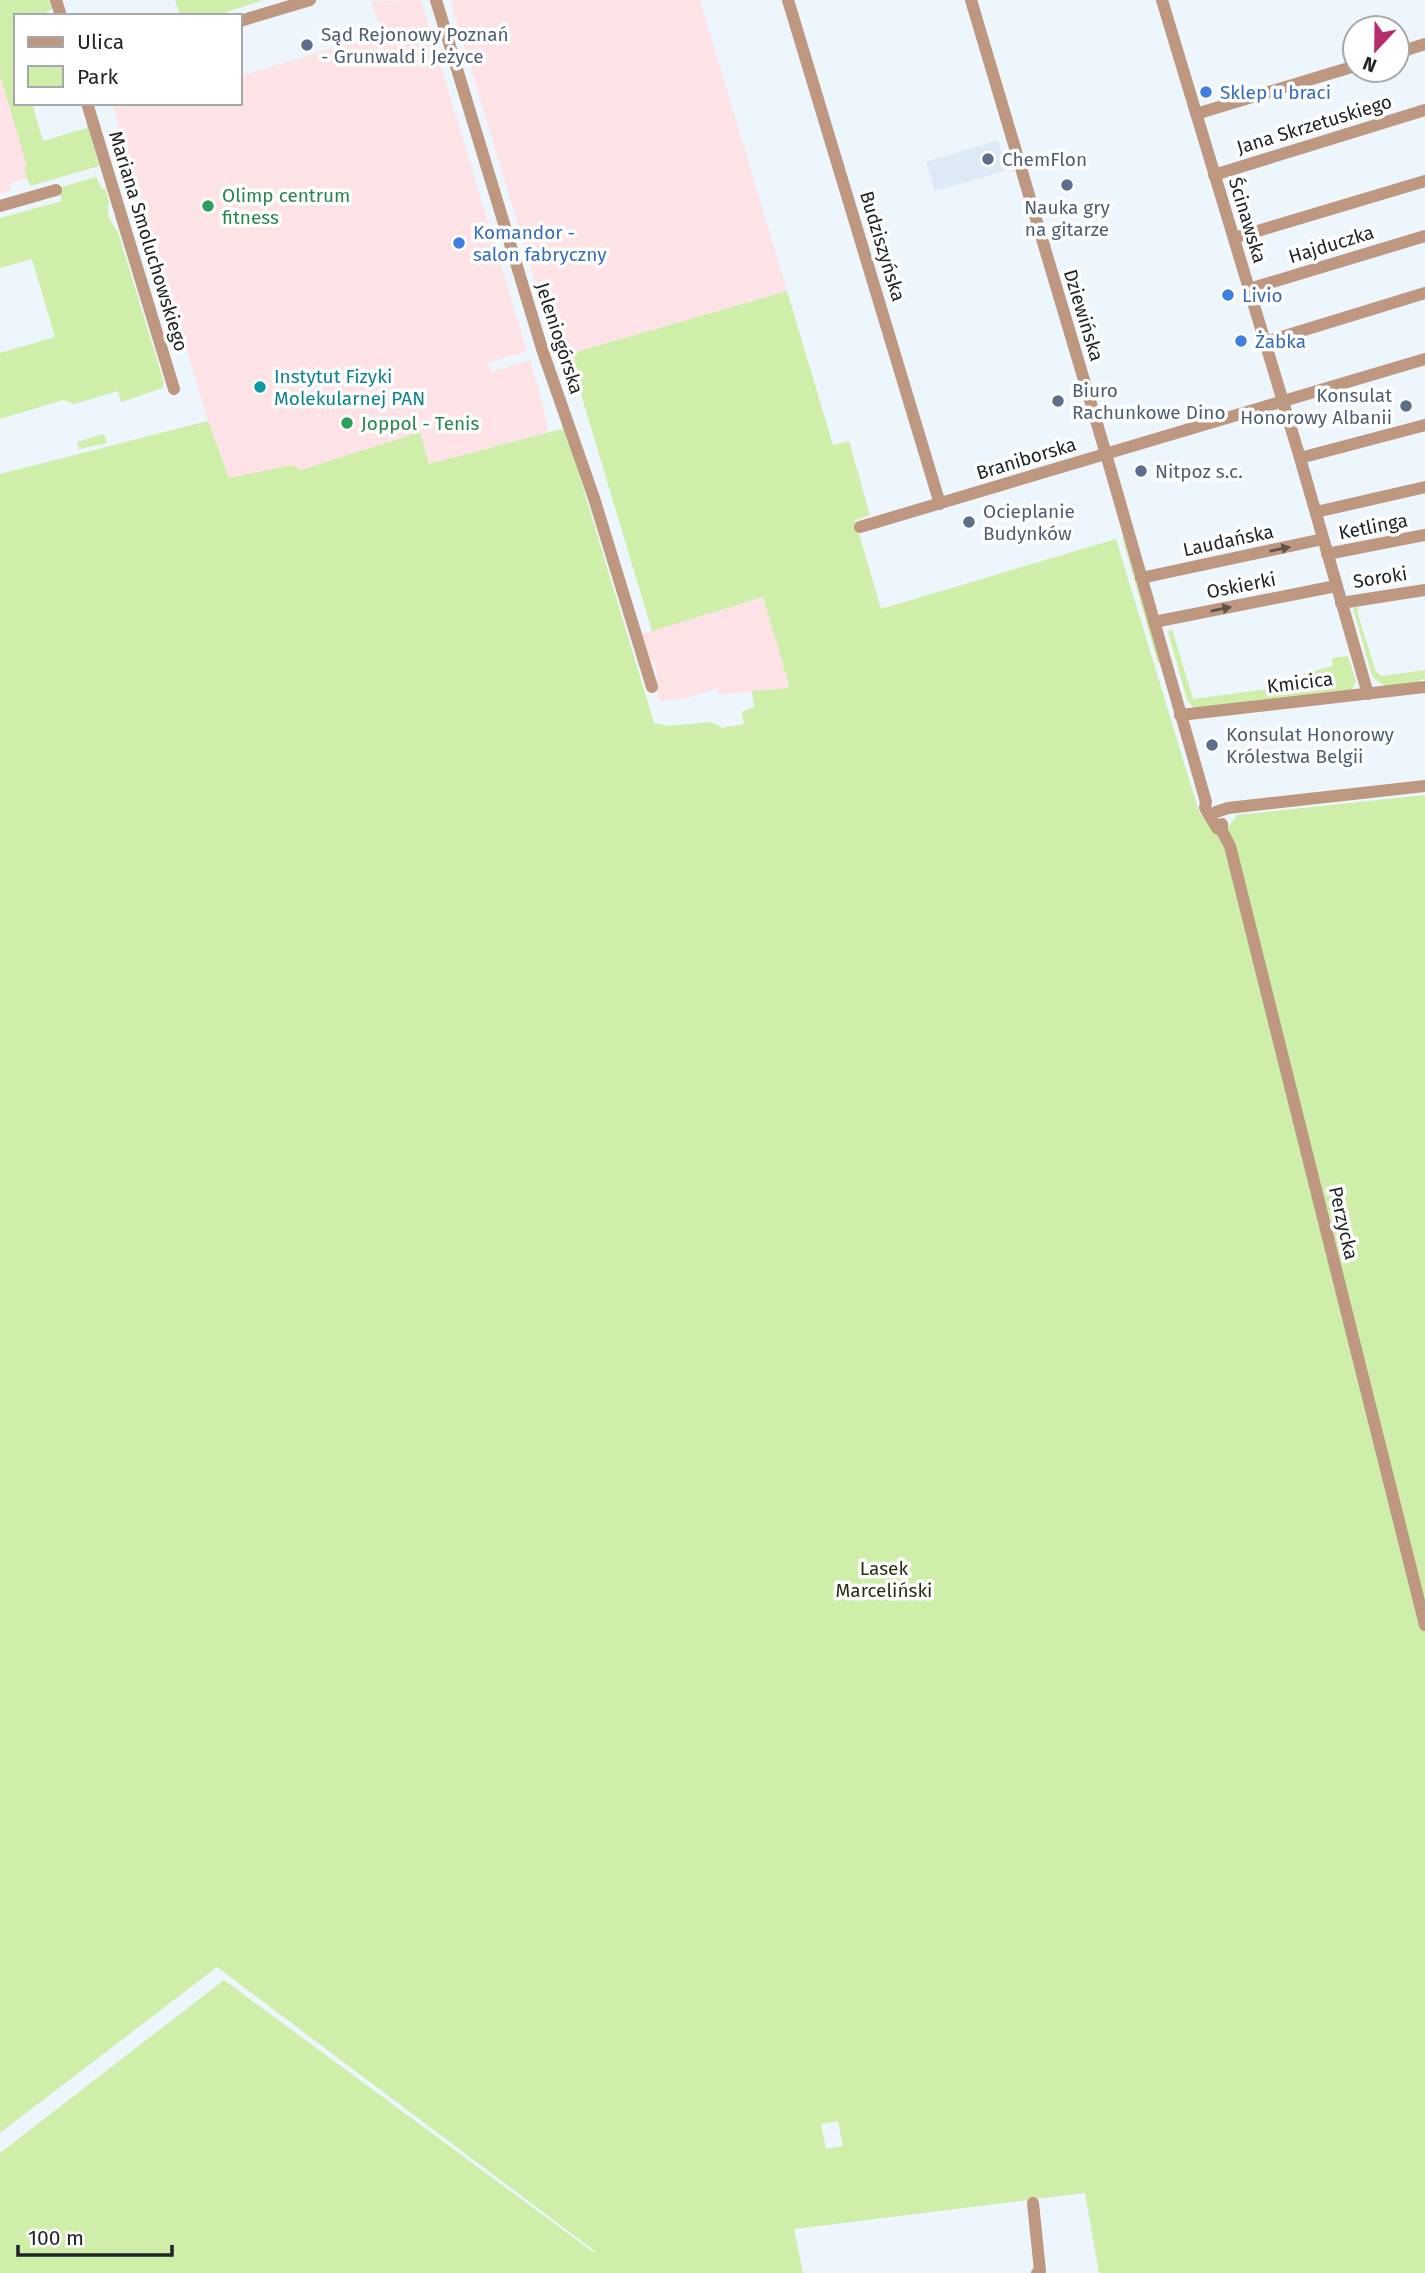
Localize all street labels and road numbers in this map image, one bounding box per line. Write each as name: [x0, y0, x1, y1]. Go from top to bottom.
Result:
street label: Jana Skrzetuskiego: [1234, 90, 1395, 159]
street label: Mariana Smoluchowskiego: [104, 128, 193, 354]
street label: Ścinawska: [1224, 174, 1271, 266]
street label: Budziszyńska: [855, 188, 910, 304]
street label: Hajduczka: [1286, 221, 1377, 268]
street label: Dziewińska: [1059, 266, 1108, 364]
street label: Jeleniogórska: [531, 279, 588, 397]
street label: Braniborska: [973, 432, 1079, 485]
street label: Ketlinga: [1337, 509, 1410, 544]
street label: Laudańska: [1181, 520, 1276, 561]
street label: Soroki: [1351, 562, 1409, 593]
street label: Oskierki: [1205, 568, 1278, 603]
street label: Kmicica: [1266, 667, 1334, 698]
street label: Perzycka: [1324, 1184, 1363, 1262]

